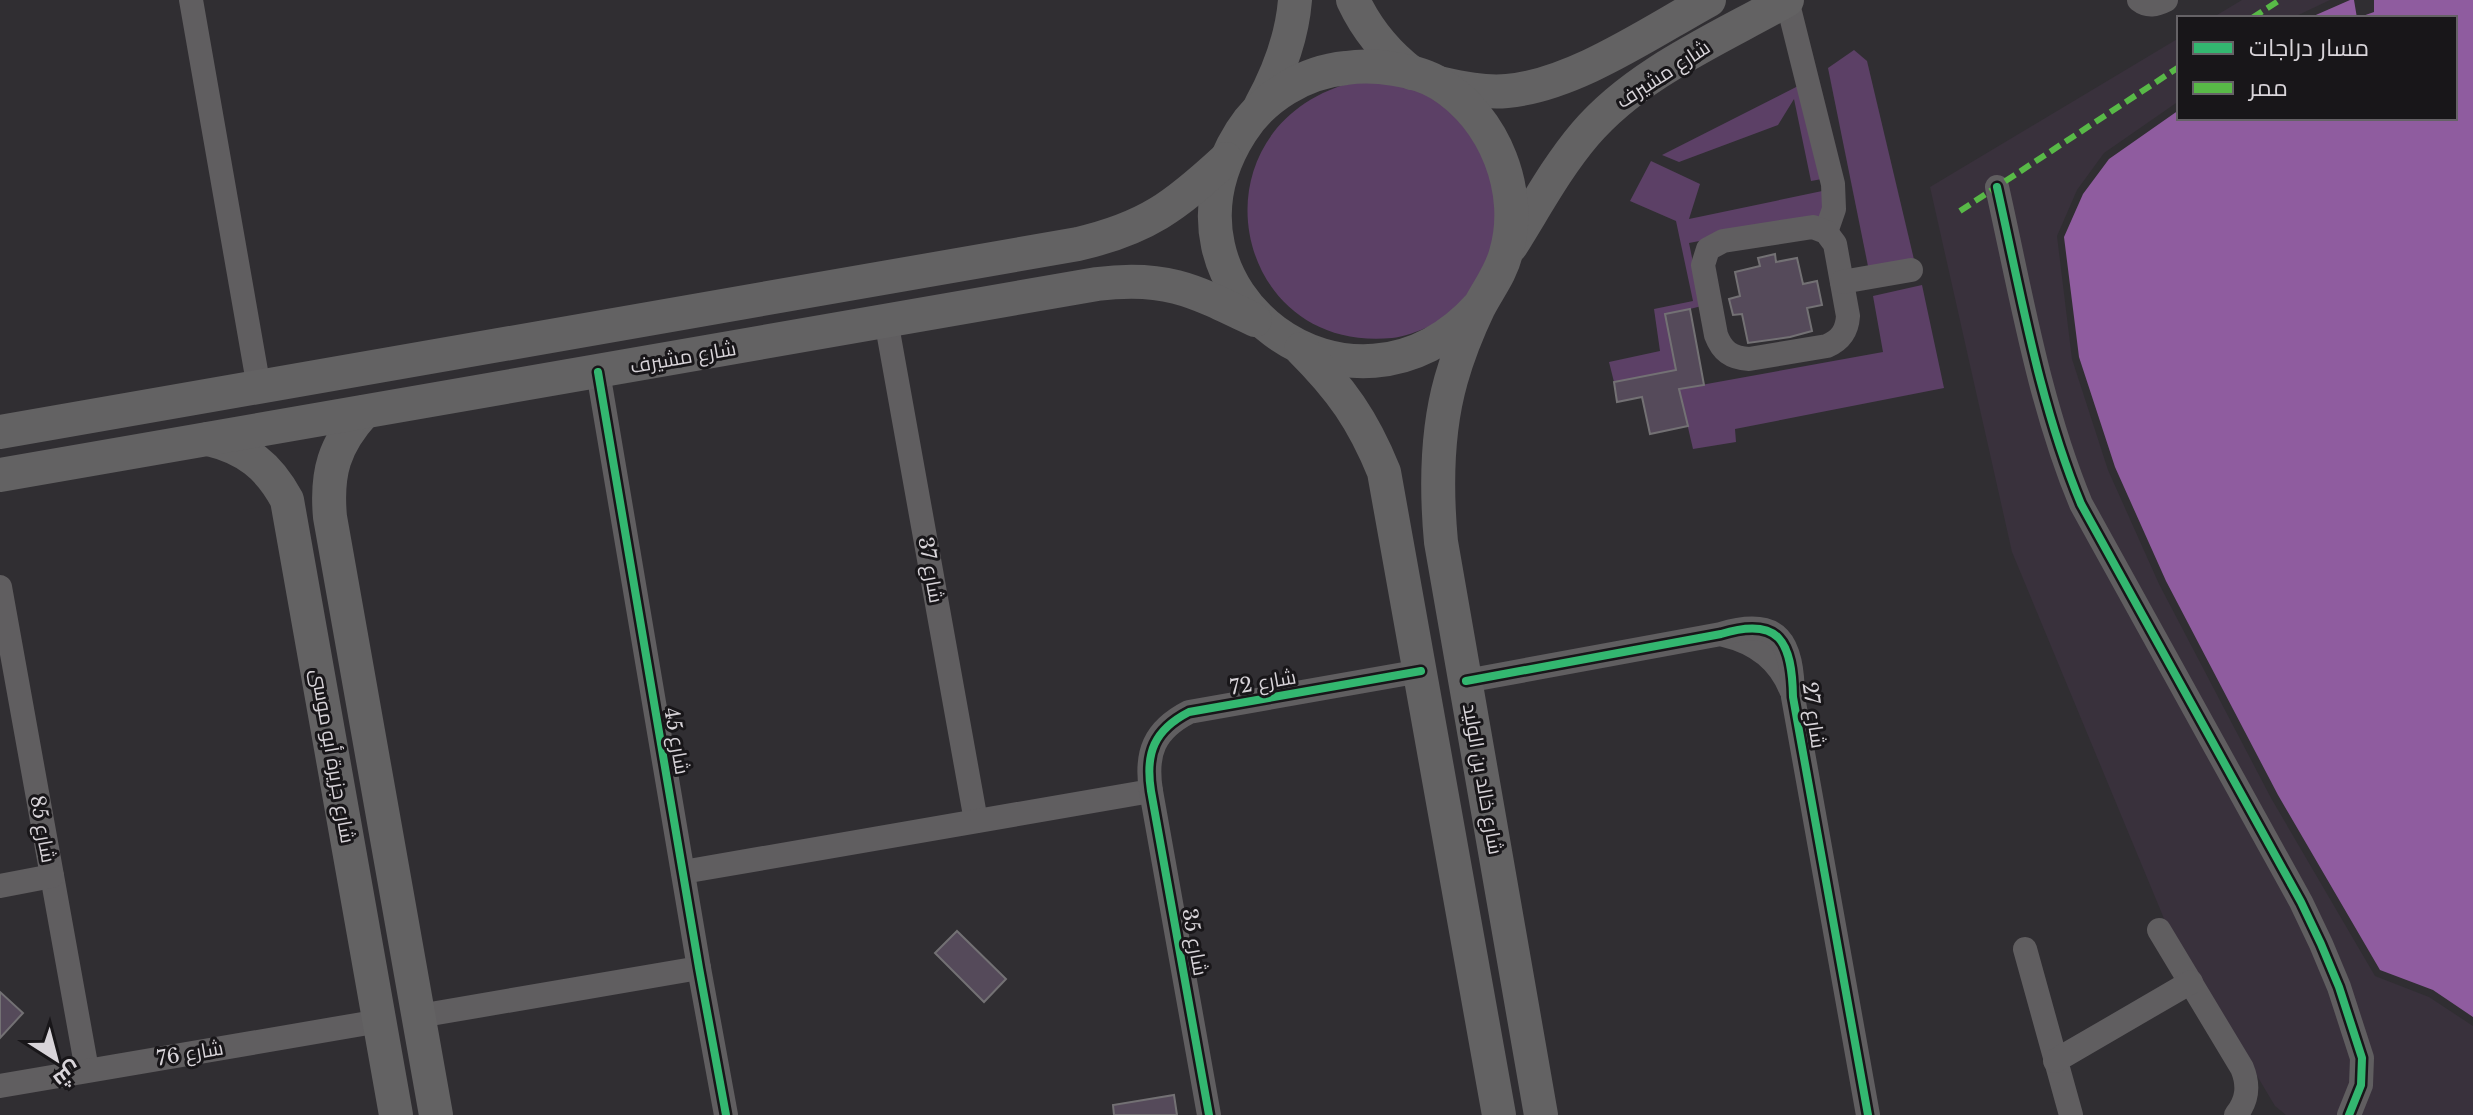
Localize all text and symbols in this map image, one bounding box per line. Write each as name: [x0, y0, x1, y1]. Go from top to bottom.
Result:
legend: [2177, 16, 2457, 120]
text: مسار دراجات: [2249, 33, 2369, 62]
street label: شارع مشيرف: [1612, 35, 1716, 115]
text: ممر: [2247, 73, 2288, 102]
street label: شارع مشيرف: [628, 336, 738, 380]
street label: شارع 37: [911, 535, 949, 605]
street label: شارع 72: [1228, 664, 1298, 702]
street label: شارع جزيرة أبو موسى: [304, 667, 360, 845]
street label: شارع 27: [1795, 680, 1831, 750]
street label: شارع خالد بن الوليد: [1456, 702, 1508, 857]
street label: شارع 45: [657, 706, 695, 777]
street label: شارع 85: [23, 793, 61, 865]
street label: شارع 35: [1175, 906, 1213, 978]
north arrow: [16, 1019, 96, 1099]
street label: شارع 76: [155, 1035, 226, 1073]
text: ش: [48, 1056, 87, 1094]

